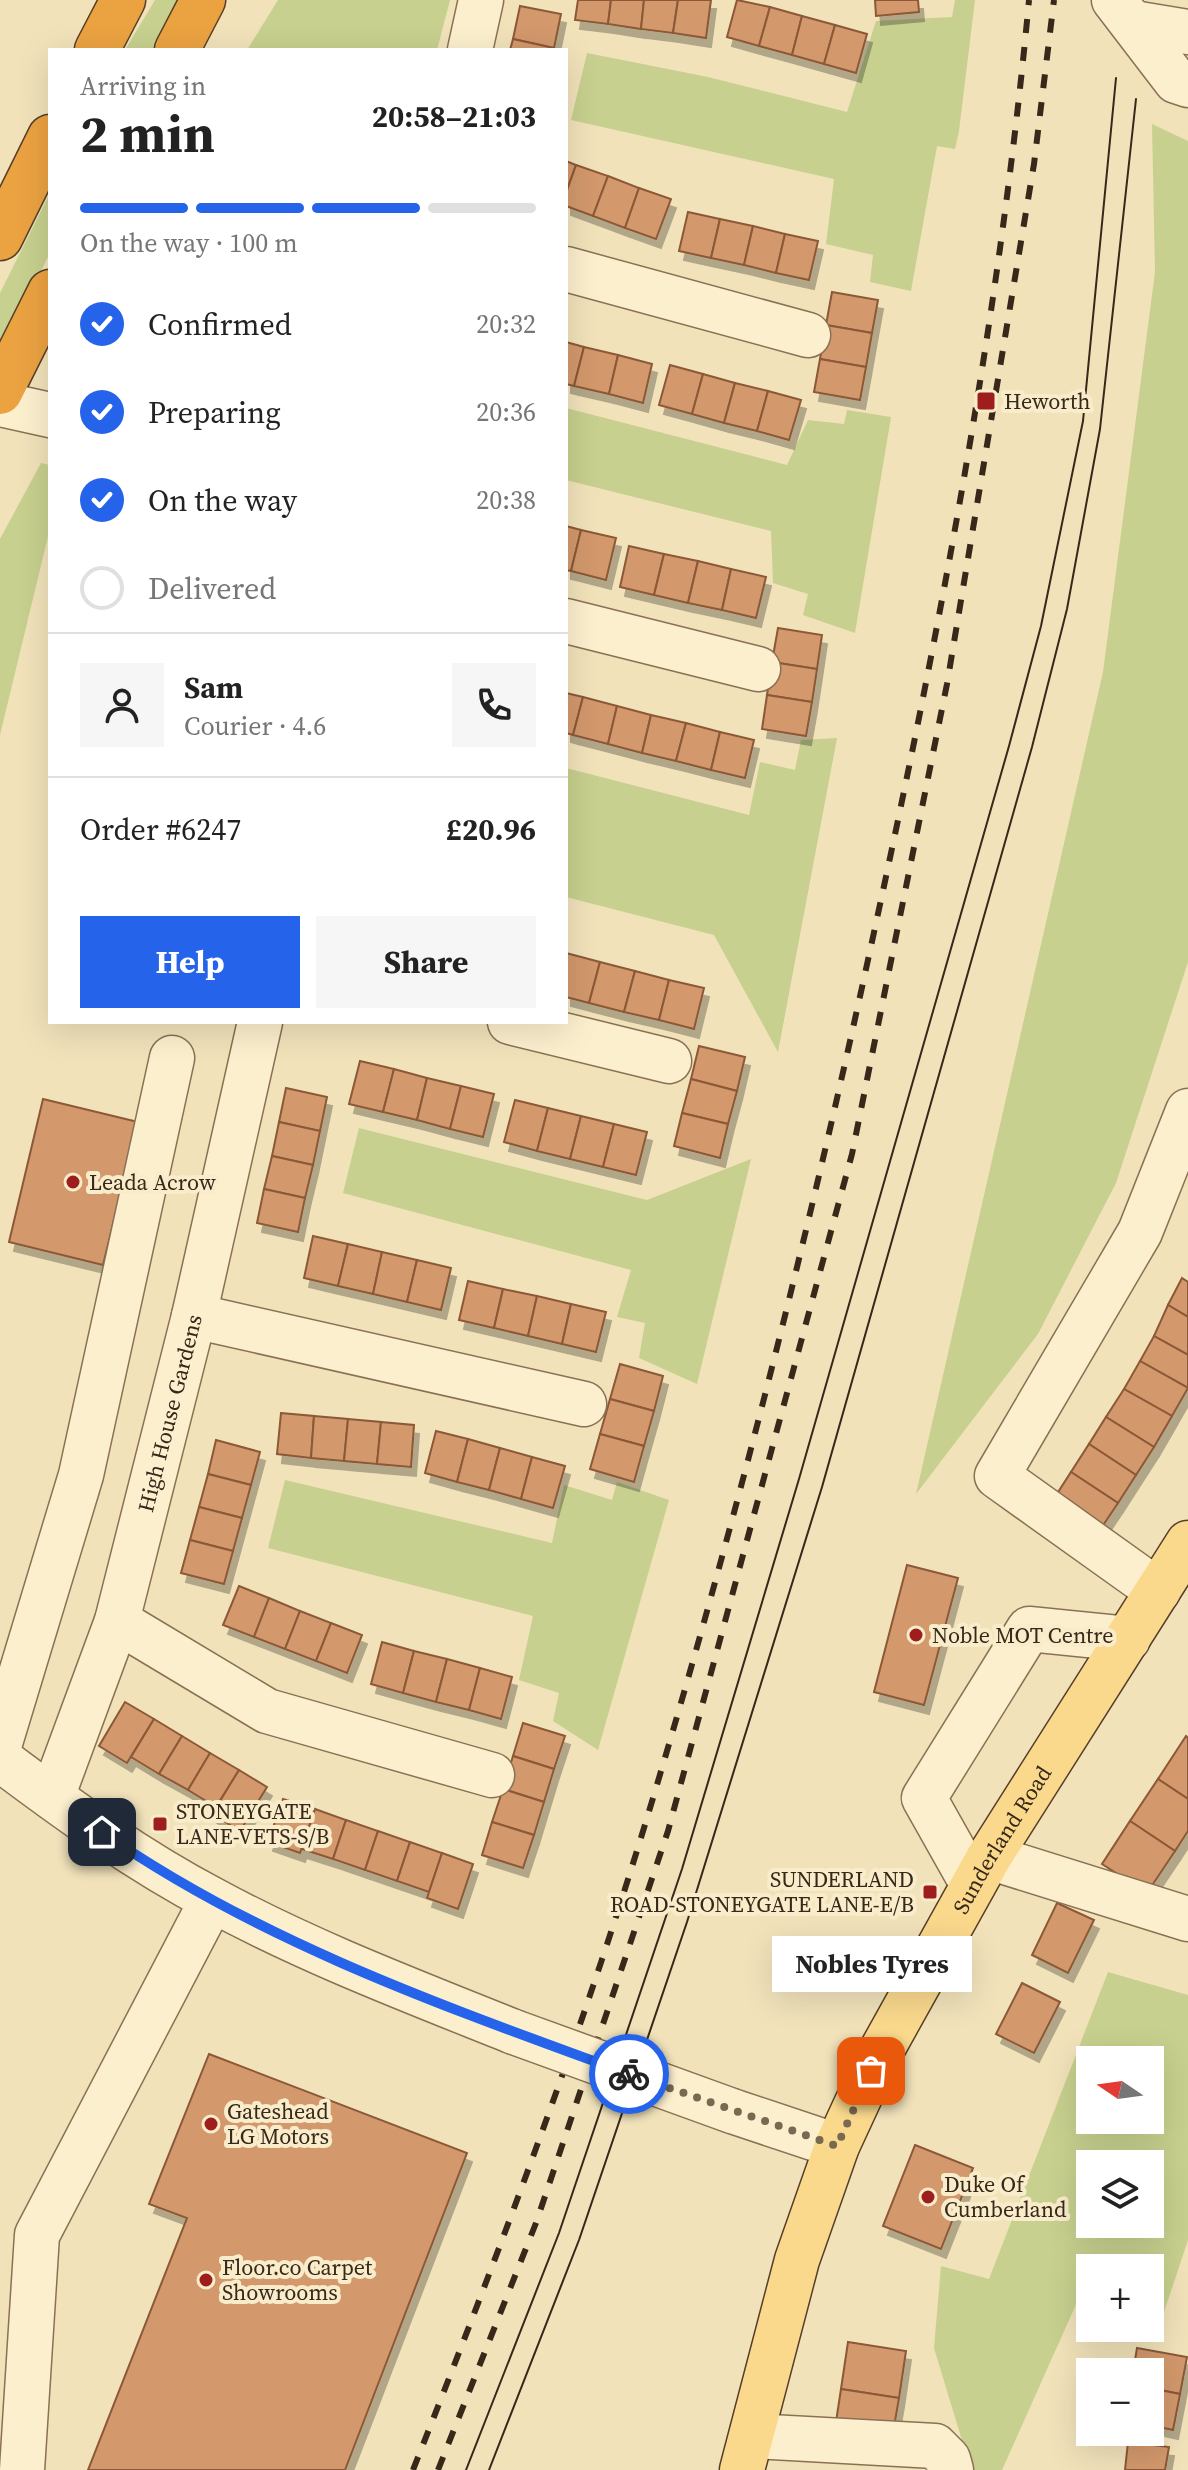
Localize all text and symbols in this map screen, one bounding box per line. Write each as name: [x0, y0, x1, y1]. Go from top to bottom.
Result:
text: Arriving in: [80, 68, 206, 104]
text: 20:58–21:03: [372, 96, 536, 137]
text: 2 min: [80, 98, 215, 169]
text: On the way · 100 m: [80, 225, 298, 261]
icon: check: [80, 302, 124, 346]
text: Confirmed: [148, 304, 292, 345]
text: 20:32: [476, 306, 536, 342]
place label: Heworth: [1004, 386, 1090, 416]
icon: check: [80, 390, 124, 434]
marker: Heworth: [975, 390, 997, 412]
text: Preparing: [148, 392, 281, 433]
text: 20:36: [476, 394, 536, 430]
icon: check: [80, 478, 124, 522]
text: On the way: [148, 480, 297, 521]
text: 20:38: [476, 482, 536, 518]
text: Delivered: [148, 568, 276, 609]
button: person: [80, 663, 164, 747]
button: phone: [452, 663, 536, 747]
text: Sam: [184, 667, 243, 708]
text: Courier · 4.6: [184, 708, 326, 744]
text: Order #6247: [80, 809, 241, 850]
text: £20.96: [446, 809, 536, 850]
button: Help: [80, 916, 300, 1008]
button: Share: [316, 916, 536, 1008]
place label: Leada Acrow: [89, 1167, 216, 1197]
marker: Leada Acrow: [64, 1173, 82, 1191]
street label: High House Gardens: [130, 1311, 209, 1515]
place label: Noble MOT Centre: [932, 1620, 1114, 1650]
marker: Noble MOT Centre: [907, 1626, 925, 1644]
street label: Sunderland Road: [945, 1759, 1058, 1919]
place label: STONEYGATE LANE-VETS-S/B: [176, 1796, 329, 1851]
pin: [68, 1798, 136, 1866]
icon: home: [80, 1810, 124, 1854]
marker: STONEYGATE LANE-VETS-S/B: [151, 1815, 169, 1833]
place label: SUNDERLAND ROAD-STONEYGATE LANE-E/B: [610, 1864, 914, 1919]
marker: SUNDERLAND ROAD-STONEYGATE LANE-E/B: [921, 1883, 939, 1901]
callout: Nobles Tyres: [771, 1935, 971, 1991]
text: Nobles Tyres: [795, 1946, 949, 1982]
courier: [589, 2034, 669, 2114]
pin: [837, 2037, 905, 2105]
north arrow: [1076, 2046, 1164, 2134]
map controls: [1076, 2046, 1164, 2446]
icon: bag: [849, 2049, 893, 2093]
icon: bike: [607, 2052, 651, 2096]
place label: Gateshead LG Motors: [227, 2096, 329, 2151]
marker: Gateshead LG Motors: [202, 2115, 220, 2133]
button: layers: [1076, 2150, 1164, 2238]
place label: Duke Of Cumberland: [944, 2169, 1067, 2224]
marker: Duke Of Cumberland: [919, 2188, 937, 2206]
place label: Floor.co Carpet Showrooms: [222, 2252, 373, 2307]
button: +: [1076, 2254, 1164, 2342]
marker: Floor.co Carpet Showrooms: [197, 2271, 215, 2289]
button: −: [1076, 2358, 1164, 2446]

